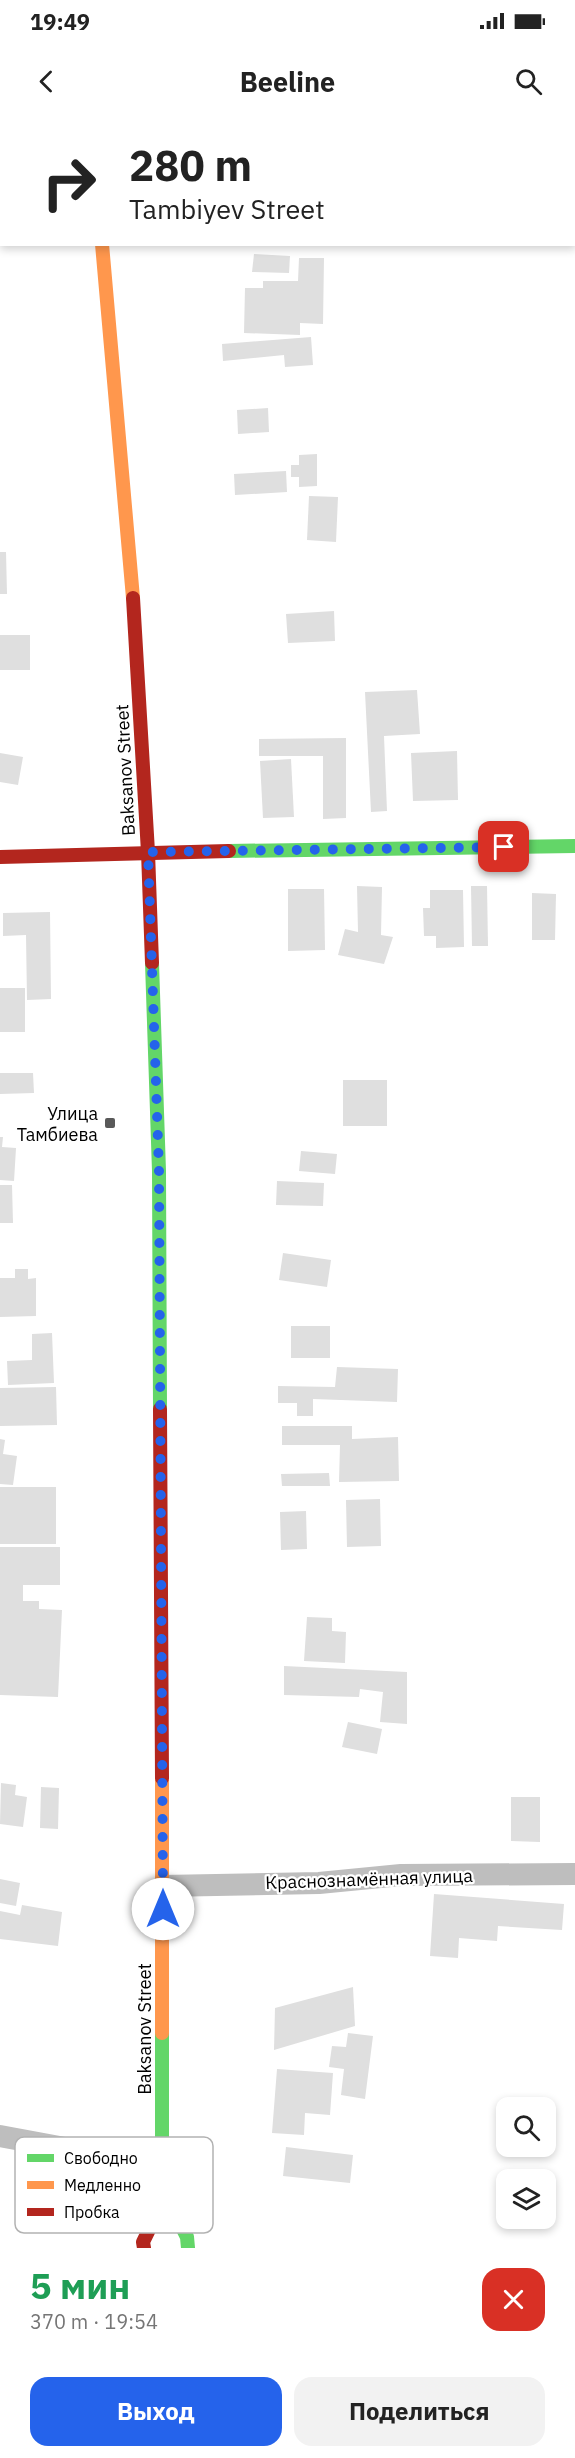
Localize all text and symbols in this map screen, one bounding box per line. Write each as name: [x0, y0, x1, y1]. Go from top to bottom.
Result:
text: 19:49: [30, 7, 90, 36]
text: Beeline: [240, 64, 335, 99]
icon: back: [30, 65, 63, 98]
icon: search: [512, 65, 545, 98]
text: 280 m: [129, 138, 252, 193]
icon: right: [30, 144, 108, 222]
text: Tambiyev Street: [129, 191, 325, 226]
street label: Baksanov Street: [110, 704, 140, 836]
pin: [478, 821, 529, 872]
icon: arrive: [487, 830, 520, 863]
place label: Улица Тамбиева: [17, 1102, 98, 1146]
marker: Улица Тамбиева: [103, 1116, 117, 1130]
street label: Краснознамённая улица: [265, 1864, 474, 1894]
position arrow: [131, 1877, 195, 1941]
street label: Baksanov Street: [133, 1963, 156, 2095]
map controls: [496, 2097, 556, 2229]
button: search: [496, 2097, 556, 2157]
legend: [15, 2137, 213, 2233]
text: Свободно: [64, 2148, 138, 2168]
button: layers: [496, 2169, 556, 2229]
text: Медленно: [64, 2175, 141, 2195]
text: Пробка: [64, 2202, 120, 2222]
text: 5 мин: [30, 2262, 130, 2309]
button: close: [482, 2268, 545, 2331]
text: 370 m · 19:54: [30, 2308, 158, 2335]
button: Выход: [30, 2377, 282, 2446]
button: Поделиться: [294, 2377, 545, 2446]

